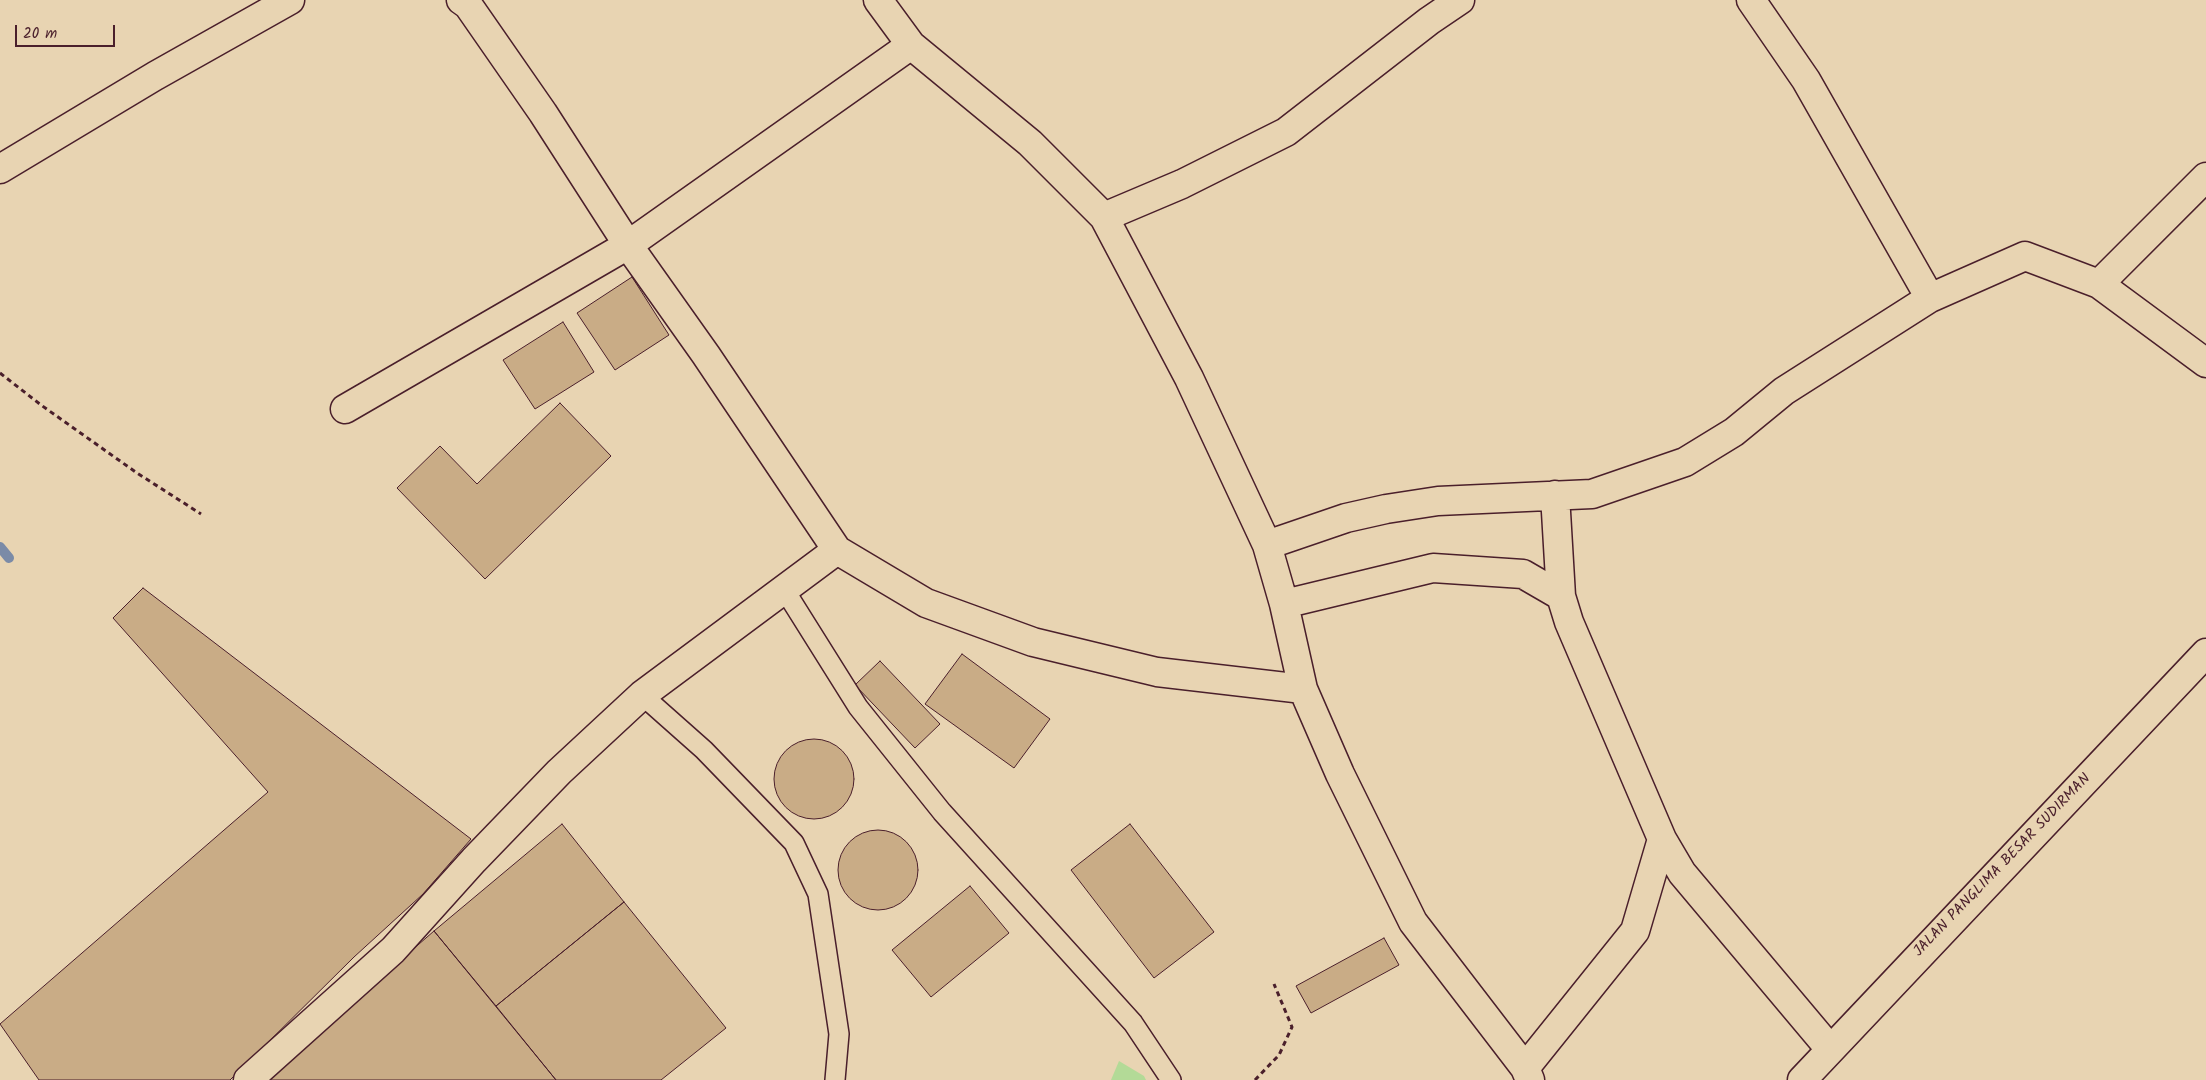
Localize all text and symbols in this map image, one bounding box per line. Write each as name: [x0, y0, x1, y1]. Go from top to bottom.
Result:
scale bar: [18, 15, 118, 47]
text: 20 m: [23, 22, 57, 46]
street label: JALAN PANGLIMA BESAR SUDIRMAN: [1911, 771, 2095, 961]

